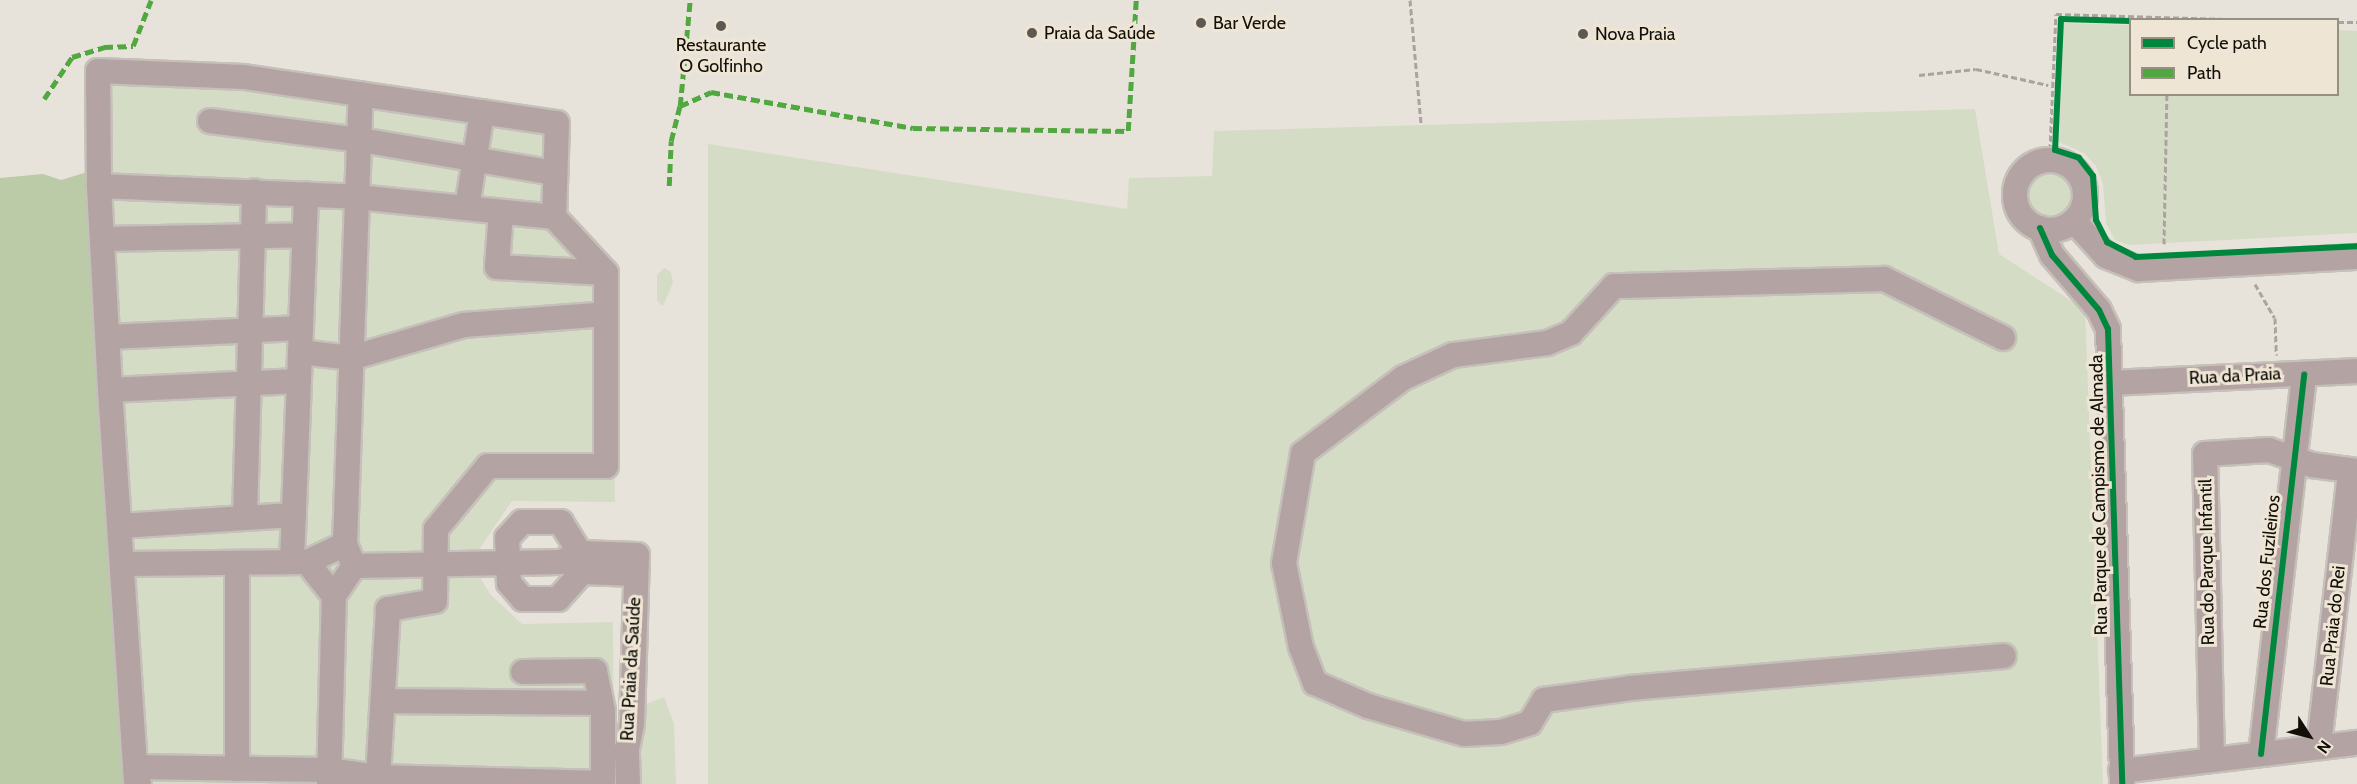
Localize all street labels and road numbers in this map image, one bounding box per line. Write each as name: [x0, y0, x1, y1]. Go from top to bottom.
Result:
street label: Rua Parque de Campismo de Almada: [2086, 354, 2112, 636]
street label: Rua da Praia: [2188, 363, 2282, 389]
street label: Rua do Parque Infantil: [2195, 479, 2219, 645]
street label: Rua dos Fuzileiros: [2249, 494, 2285, 630]
street label: Rua Praia do Rei: [2316, 565, 2350, 687]
street label: Rua Praia da Saúde: [616, 596, 646, 742]

